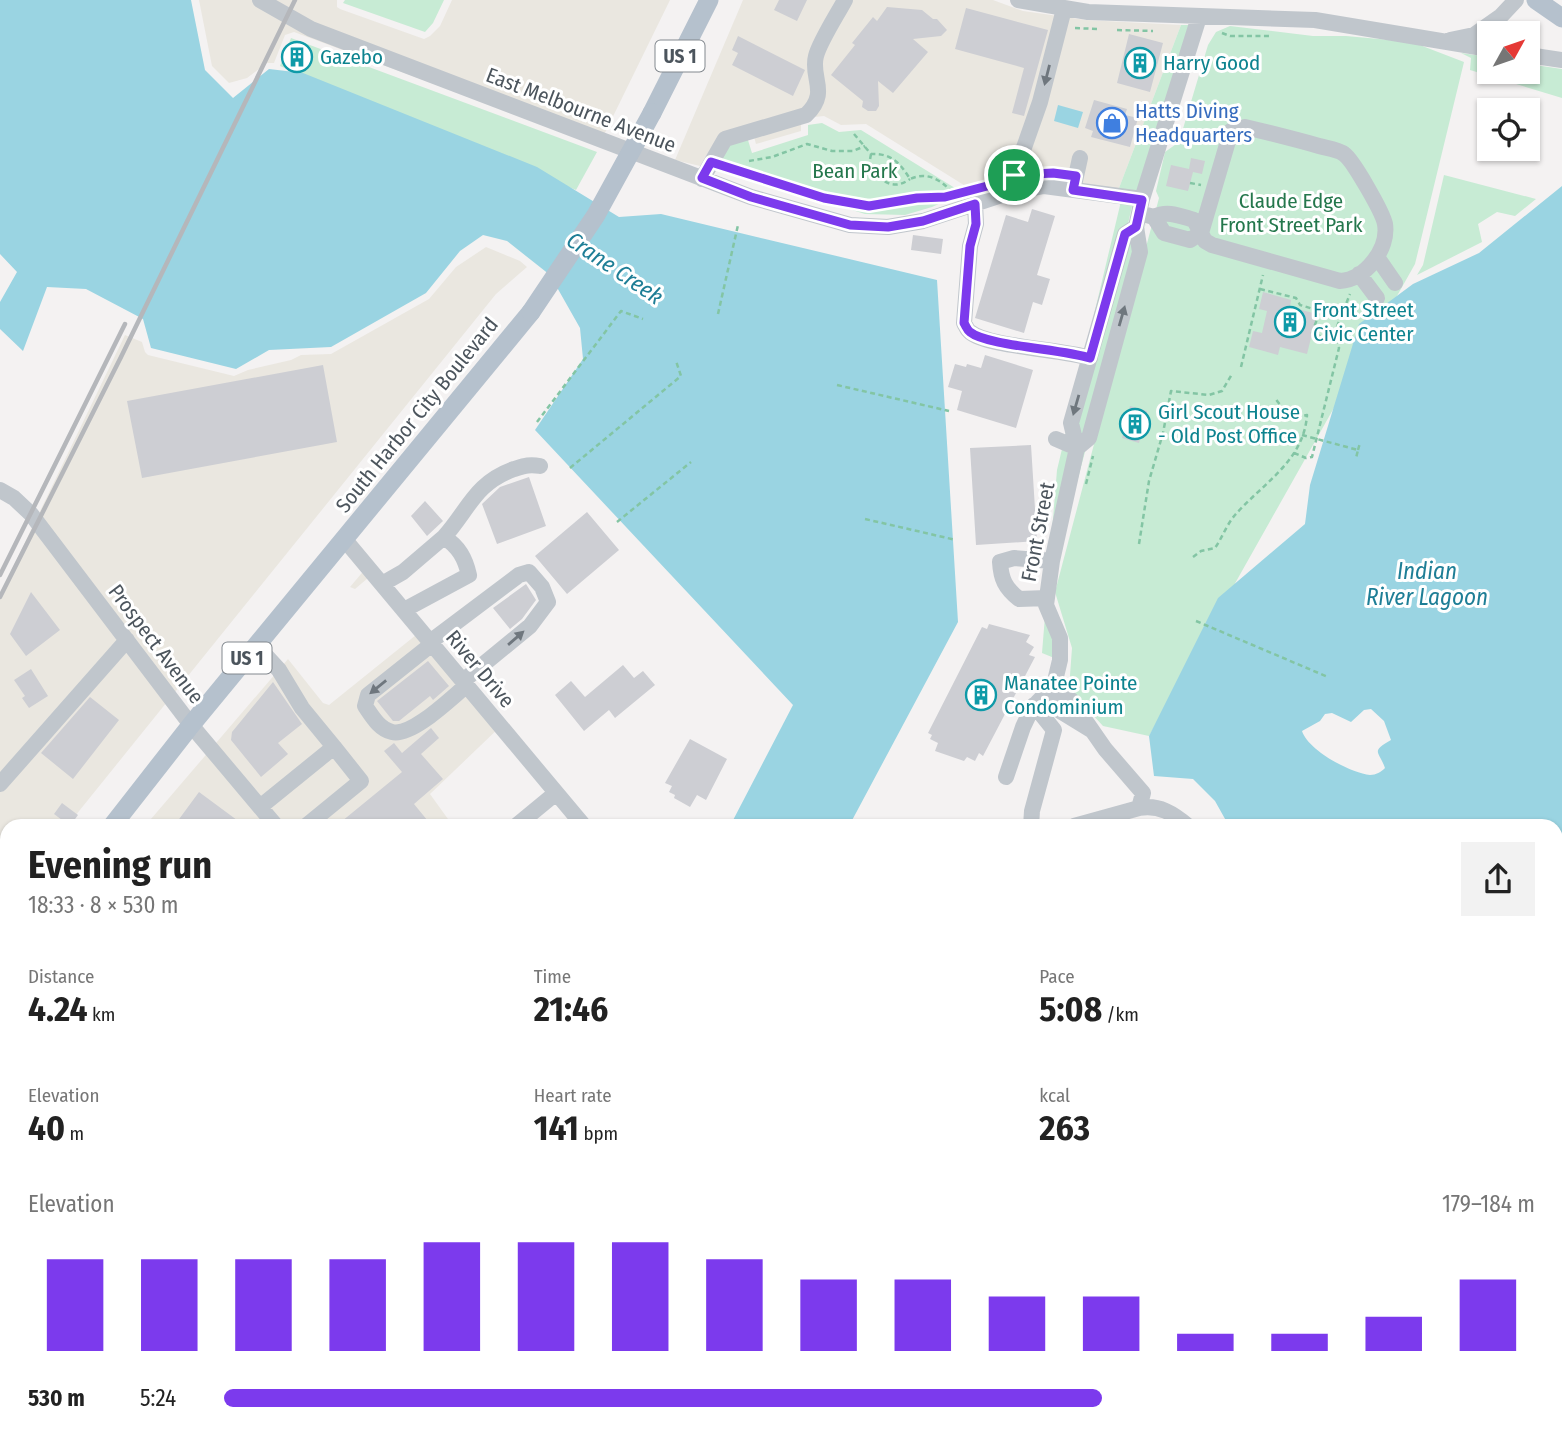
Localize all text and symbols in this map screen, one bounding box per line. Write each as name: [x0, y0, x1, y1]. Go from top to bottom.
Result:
north arrow: [1477, 21, 1540, 84]
map controls: [1477, 21, 1540, 161]
building icon: Gazebo: [280, 40, 314, 74]
road number: US 1: [656, 40, 704, 72]
place label: Gazebo: [320, 44, 383, 70]
building icon: Harry Good: [1123, 46, 1157, 80]
place label: Harry Good: [1163, 50, 1260, 76]
street label: East Melbourne Avenue: [482, 62, 680, 158]
one-way arrow: [1041, 64, 1052, 86]
place label: Hatts Diving Headquarters: [1135, 98, 1252, 148]
button: locate: [1477, 98, 1540, 161]
shop icon: Hatts Diving Headquarters: [1095, 106, 1129, 140]
pin: [984, 145, 1044, 205]
icon: arrive: [995, 156, 1033, 194]
park label: Bean Park: [812, 158, 898, 184]
park label: Claude Edge Front Street Park: [1220, 188, 1363, 238]
water label: Crane Creek: [561, 226, 669, 310]
place label: Front Street Civic Center: [1313, 297, 1414, 347]
one-way arrow: [1117, 305, 1128, 327]
building icon: Front Street Civic Center: [1273, 305, 1307, 339]
street label: South Harbor City Boulevard: [330, 312, 504, 518]
one-way arrow: [1071, 395, 1081, 416]
place label: Girl Scout House - Old Post Office: [1158, 399, 1300, 449]
building icon: Girl Scout House - Old Post Office: [1118, 407, 1152, 441]
street label: Front Street: [1016, 480, 1060, 584]
water label: Indian River Lagoon: [1366, 557, 1488, 611]
street label: Prospect Avenue: [103, 579, 209, 709]
street label: River Drive: [440, 625, 520, 713]
one-way arrow: [507, 630, 525, 646]
road number: US 1: [222, 642, 272, 674]
place label: Manatee Pointe Condominium: [1004, 670, 1138, 720]
building icon: Manatee Pointe Condominium: [964, 678, 998, 712]
one-way arrow: [370, 679, 388, 694]
text: Evening run: [28, 842, 212, 888]
button: share: [1461, 842, 1535, 916]
text: 18:33 · 8 × 530 m: [28, 891, 179, 919]
text: Distance: [28, 965, 95, 988]
text: Time: [534, 965, 571, 988]
text: Pace: [1039, 965, 1075, 988]
text: 4.24: [28, 988, 88, 1030]
text: 21:46: [534, 988, 608, 1030]
text: 5:08: [1039, 988, 1102, 1030]
text: km: [88, 1003, 115, 1026]
text: /km: [1102, 1003, 1139, 1026]
text: Elevation: [28, 1084, 100, 1107]
text: Heart rate: [534, 1084, 612, 1107]
text: kcal: [1039, 1084, 1070, 1107]
text: 40: [28, 1107, 65, 1149]
text: 141: [534, 1107, 579, 1149]
text: 263: [1039, 1107, 1090, 1149]
text: m: [65, 1122, 84, 1145]
text: bpm: [579, 1122, 618, 1145]
text: Elevation: [28, 1190, 115, 1218]
text: 179–184 m: [1442, 1190, 1535, 1218]
text: 530 m: [28, 1384, 85, 1412]
text: 5:24: [140, 1384, 176, 1412]

